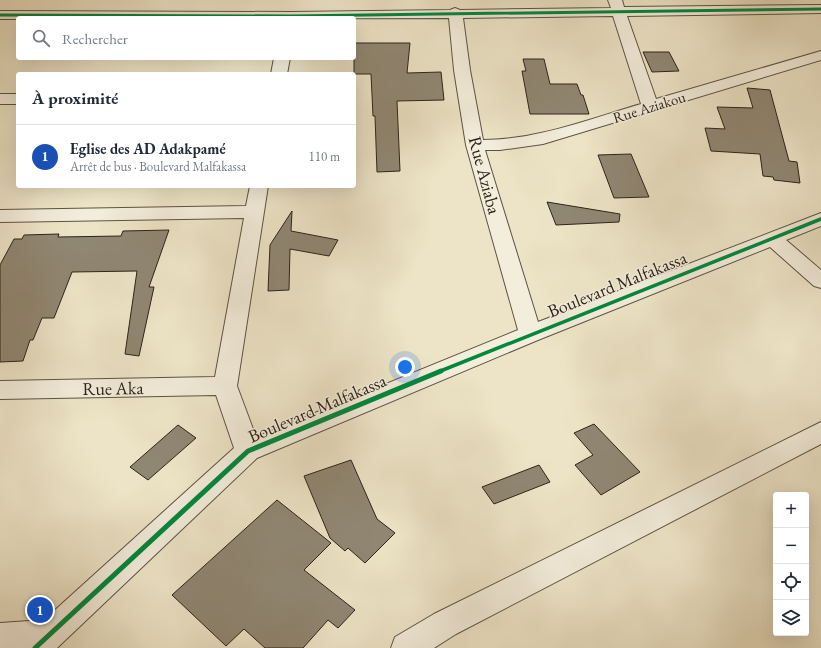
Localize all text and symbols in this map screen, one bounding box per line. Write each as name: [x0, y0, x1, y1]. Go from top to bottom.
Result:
search box: [16, 16, 356, 60]
icon: search: [30, 27, 52, 49]
text: Rechercher: [62, 29, 128, 48]
text: À proximité: [32, 87, 118, 109]
street label: Rue Aziakou: [610, 87, 688, 127]
street label: Rue Aziaba: [464, 134, 507, 217]
text: Eglise des AD Adakpamé: [70, 139, 226, 158]
text: 1: [42, 148, 48, 165]
text: 110 m: [309, 148, 340, 165]
text: Arrêt de bus · Boulevard Malfakassa: [70, 158, 246, 175]
street label: Boulevard Malfakassa: [544, 245, 691, 322]
your location: [395, 357, 415, 377]
street label: Boulevard Malfakassa: [244, 368, 390, 448]
street label: Rue Aka: [82, 376, 145, 400]
map controls: [773, 492, 809, 636]
button: +: [773, 492, 809, 528]
button: −: [773, 528, 809, 564]
button: locate: [773, 564, 809, 600]
pin: 1: [27, 595, 53, 625]
button: layers: [773, 600, 809, 636]

